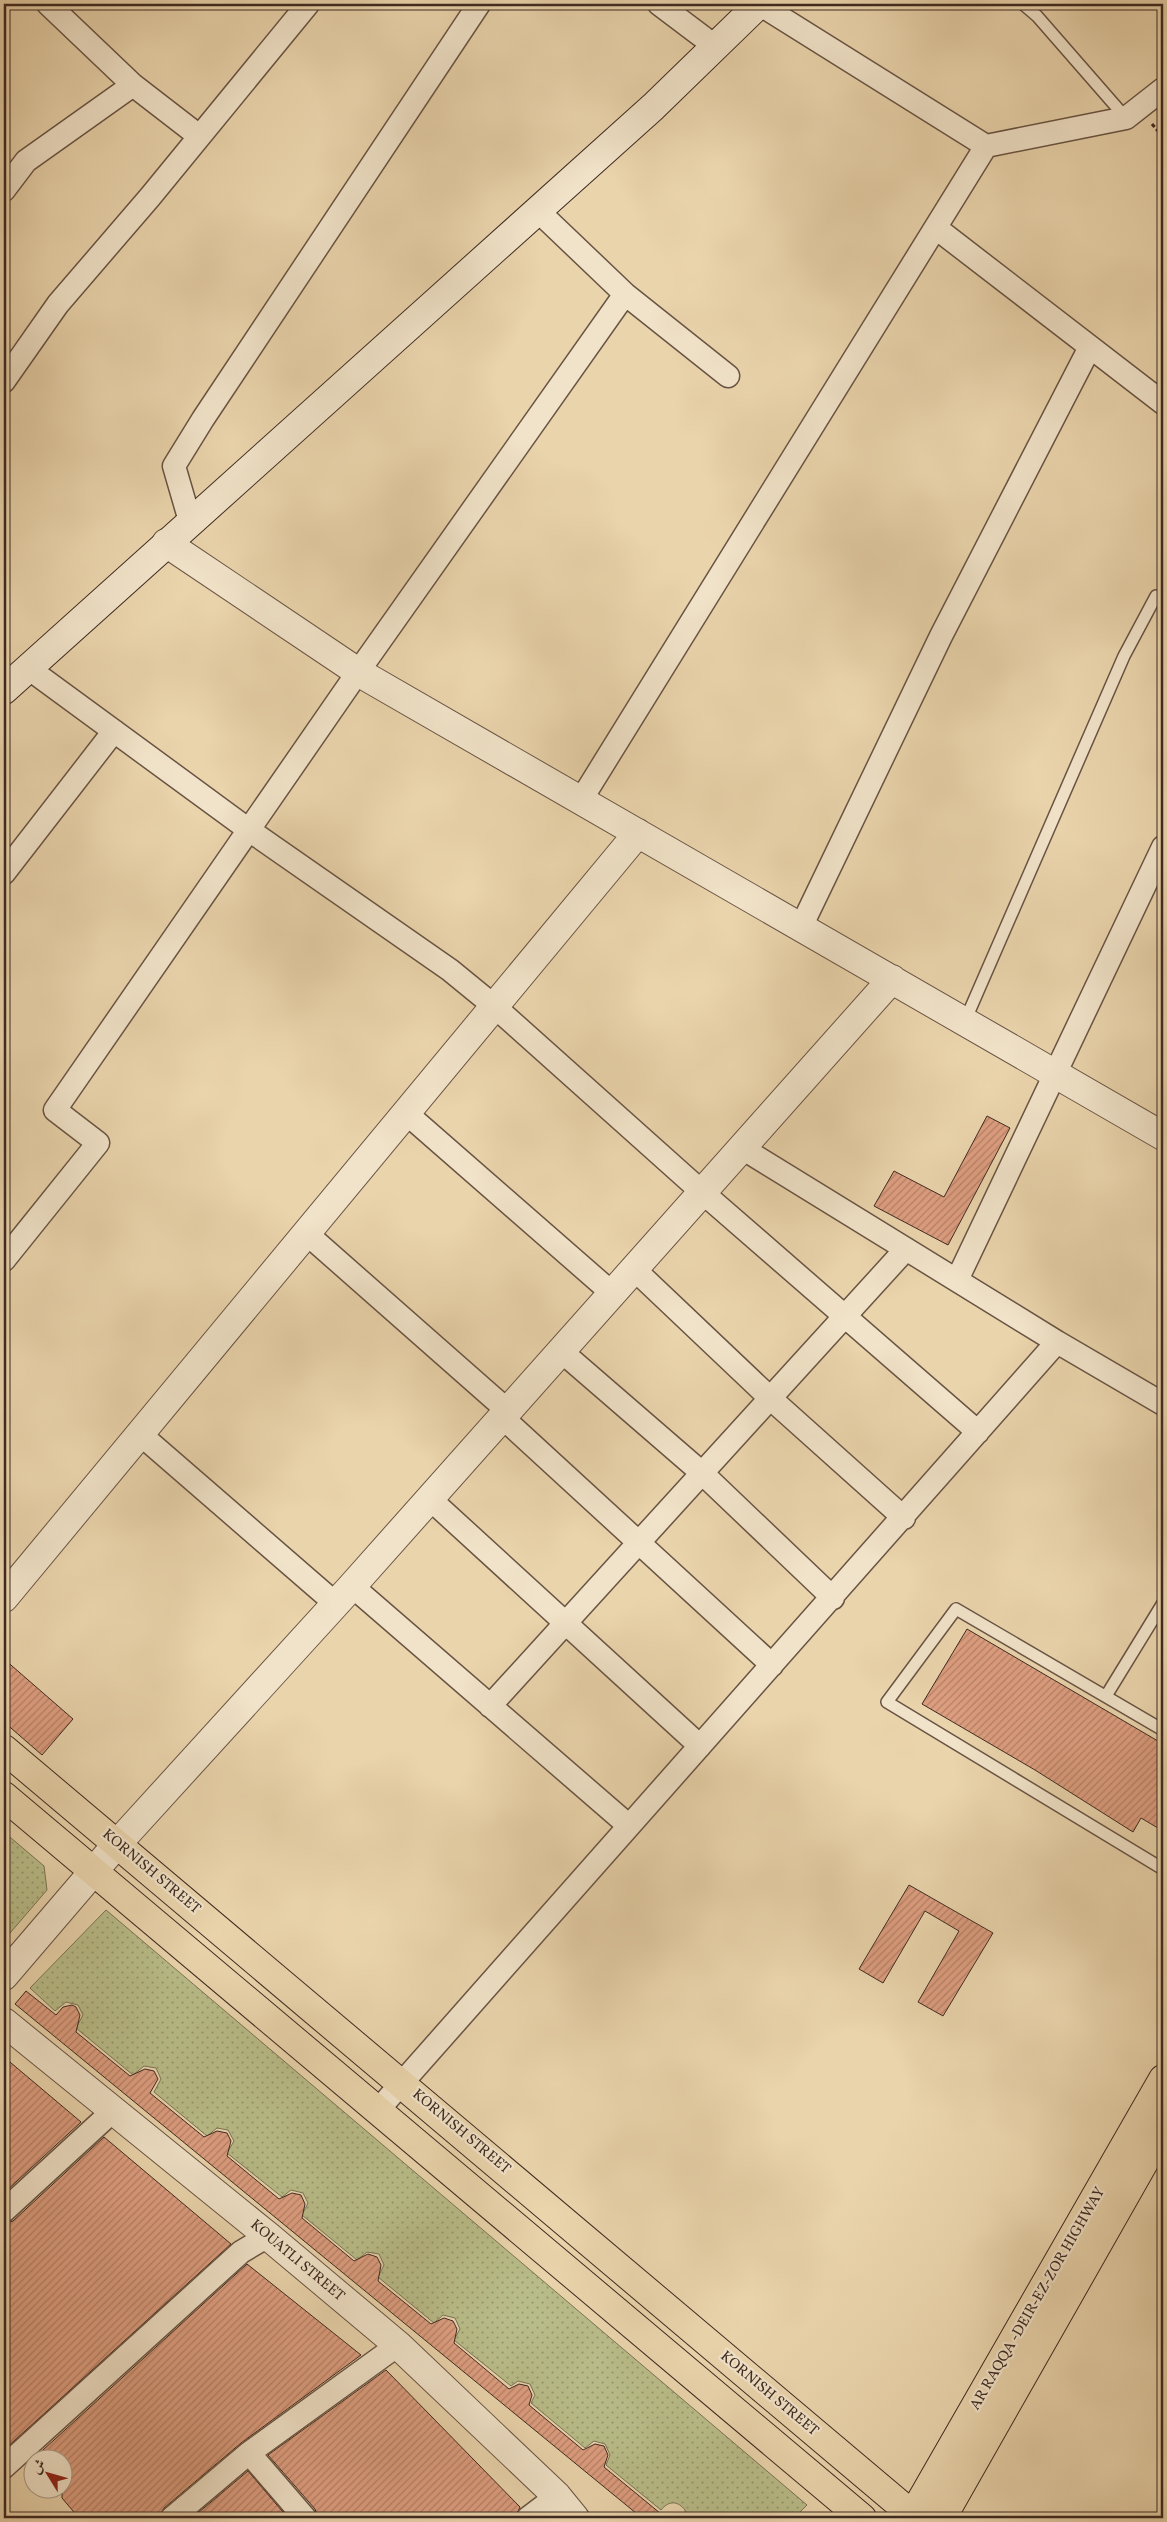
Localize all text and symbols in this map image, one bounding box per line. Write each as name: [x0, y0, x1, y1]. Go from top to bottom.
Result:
street label: KORNISH STREET: [97, 1824, 205, 1920]
street label: KORNISH STREET: [407, 2084, 515, 2180]
street label: AR RAQQA -DEIR-EZ-ZOR HIGHWAY: [965, 2183, 1111, 2414]
street label: KOUATLI STREET: [245, 2215, 349, 2307]
street label: KORNISH STREET: [715, 2346, 823, 2442]
north arrow: [22, 2450, 72, 2500]
text: ش: [27, 2456, 51, 2478]

